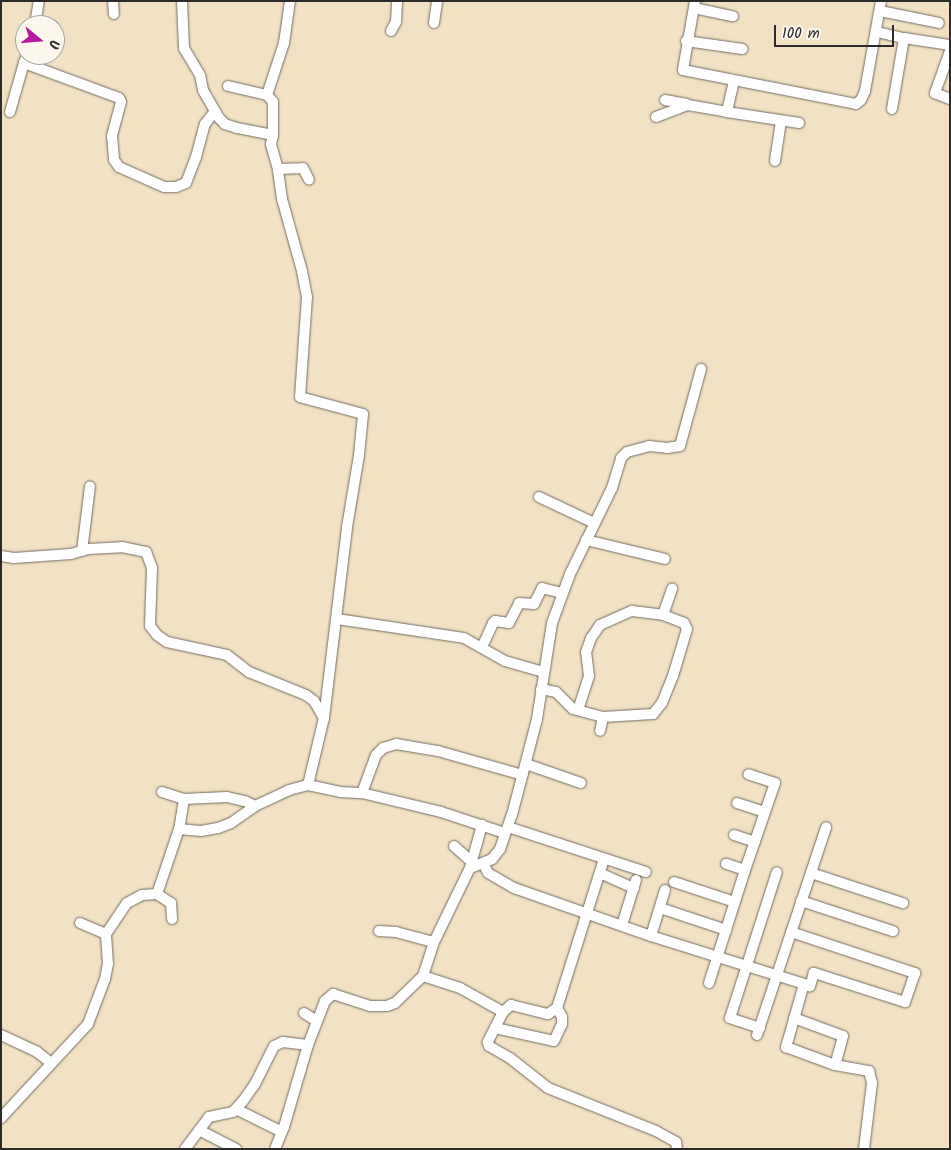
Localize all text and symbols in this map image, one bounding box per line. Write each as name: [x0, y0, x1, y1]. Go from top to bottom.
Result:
north arrow: [15, 15, 65, 65]
scale bar: [776, 15, 896, 47]
text: 100 m: [782, 22, 820, 46]
text: U: [42, 37, 65, 51]

